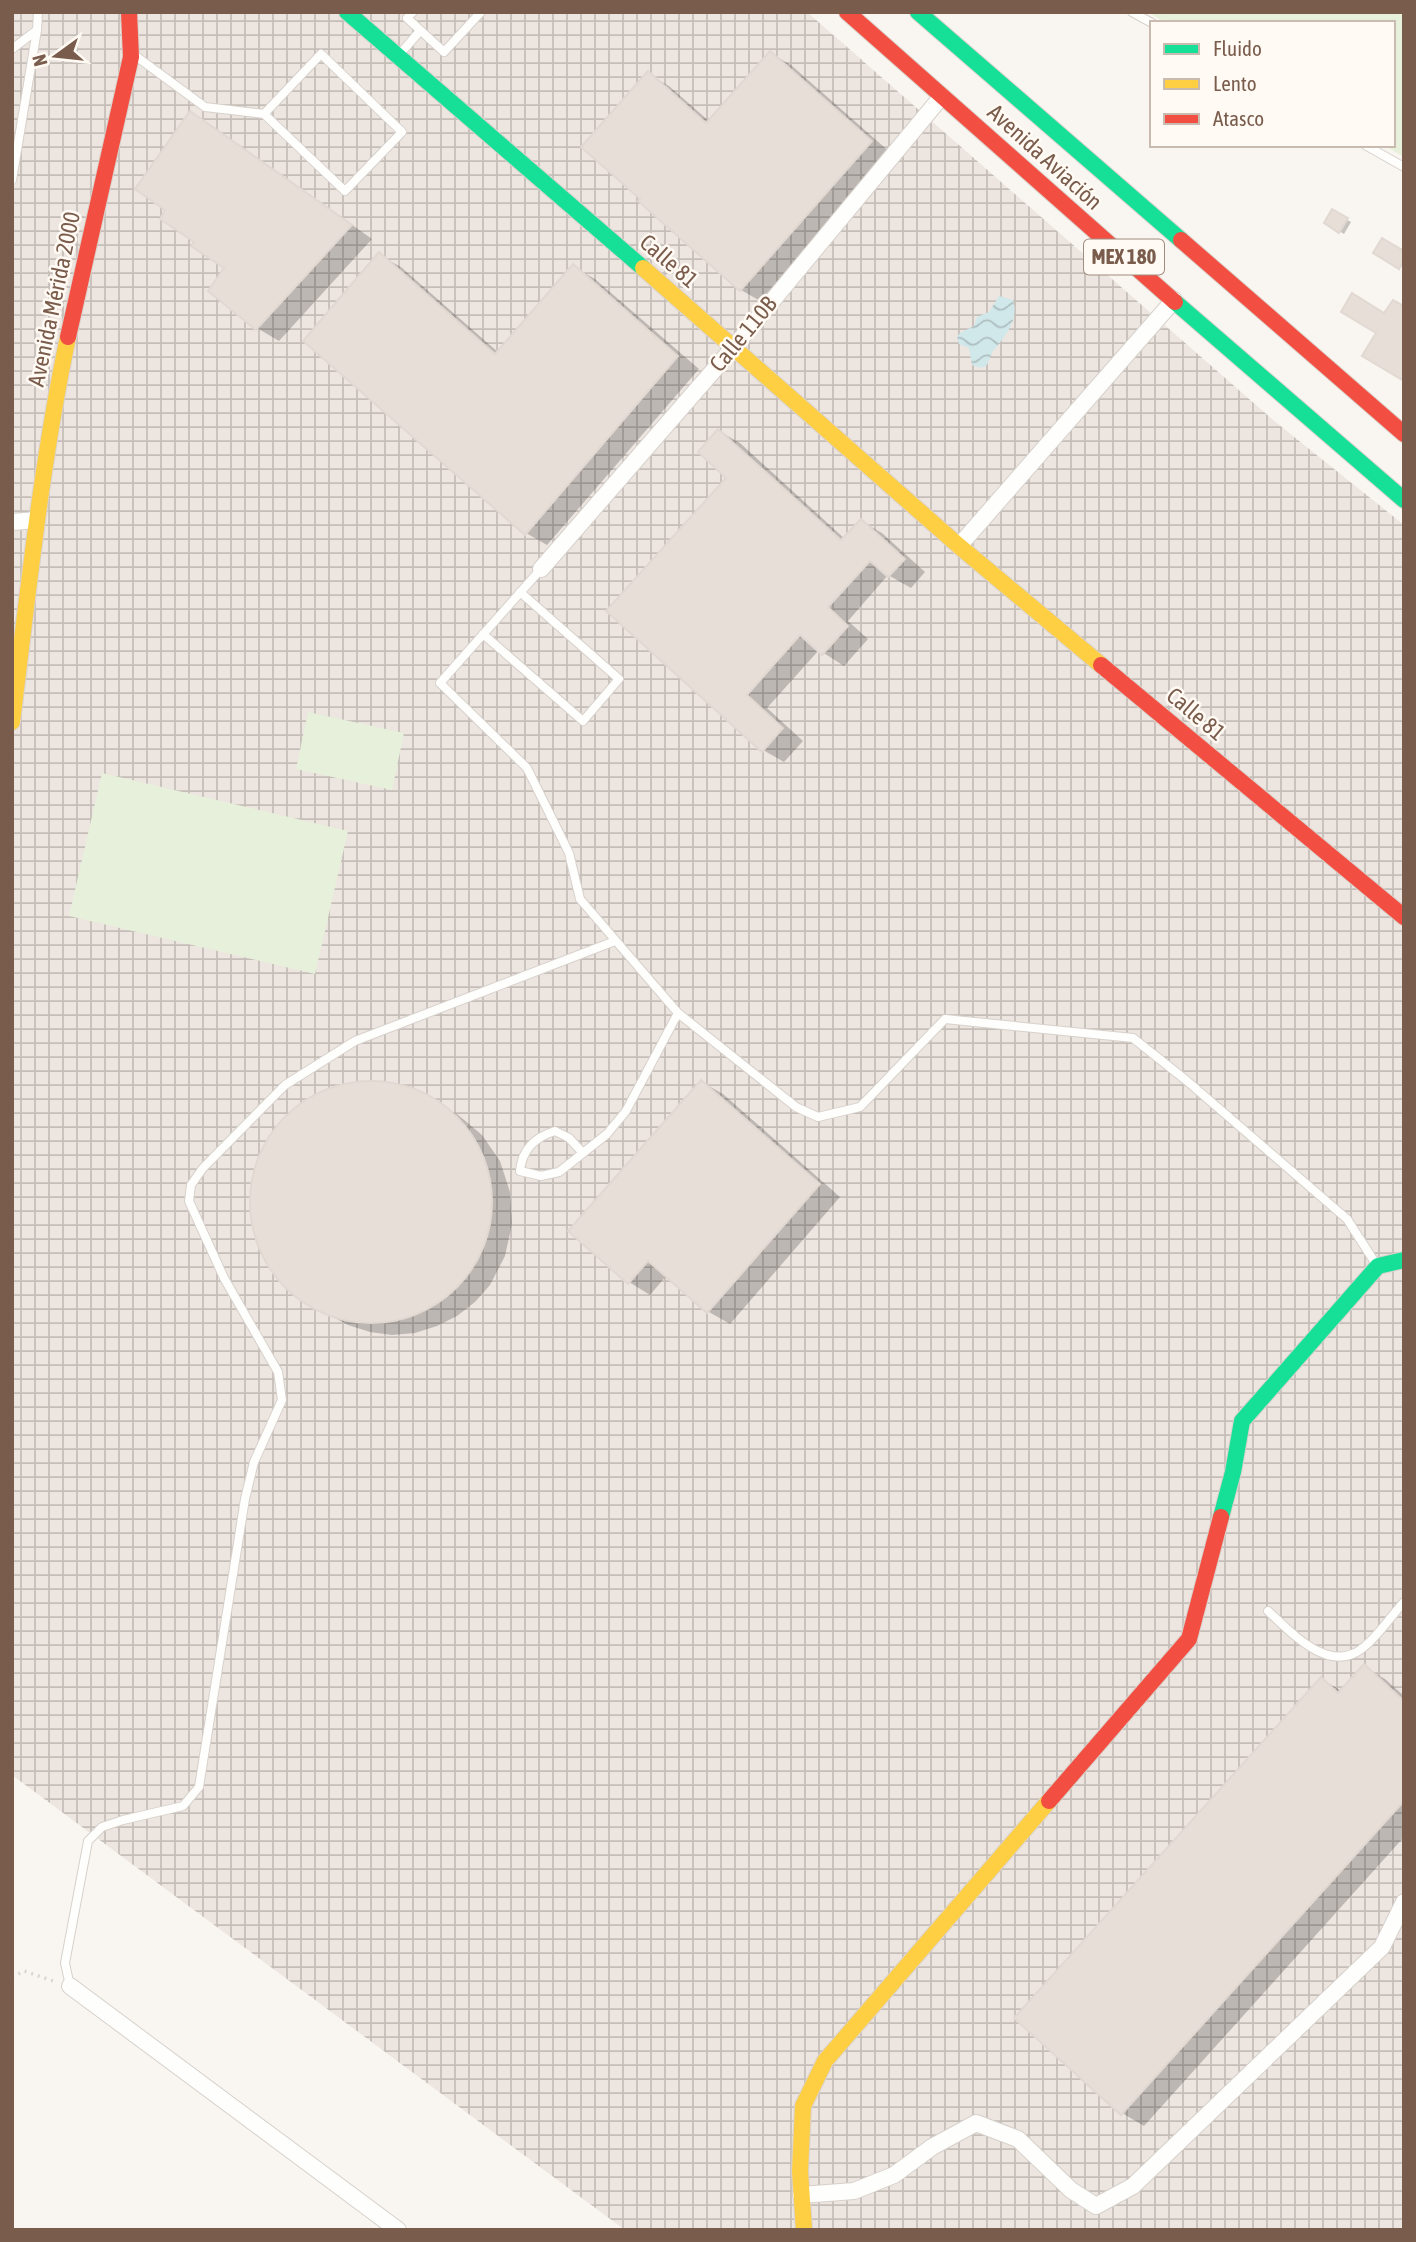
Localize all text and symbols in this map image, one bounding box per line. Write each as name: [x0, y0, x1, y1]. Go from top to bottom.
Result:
north arrow: [21, 21, 91, 91]
legend: [1150, 21, 1395, 147]
text: Fluido: [1213, 36, 1262, 60]
text: N: [28, 52, 52, 69]
text: Lento: [1213, 71, 1257, 95]
street label: Avenida Aviación: [983, 99, 1107, 215]
text: Atasco: [1213, 106, 1264, 130]
street label: Avenida Mérida 2000: [23, 209, 85, 389]
street label: Calle 81: [635, 229, 703, 293]
road number: MEX 180: [1084, 240, 1164, 274]
street label: Calle 110B: [704, 291, 782, 377]
street label: Calle 81: [1162, 682, 1230, 746]

